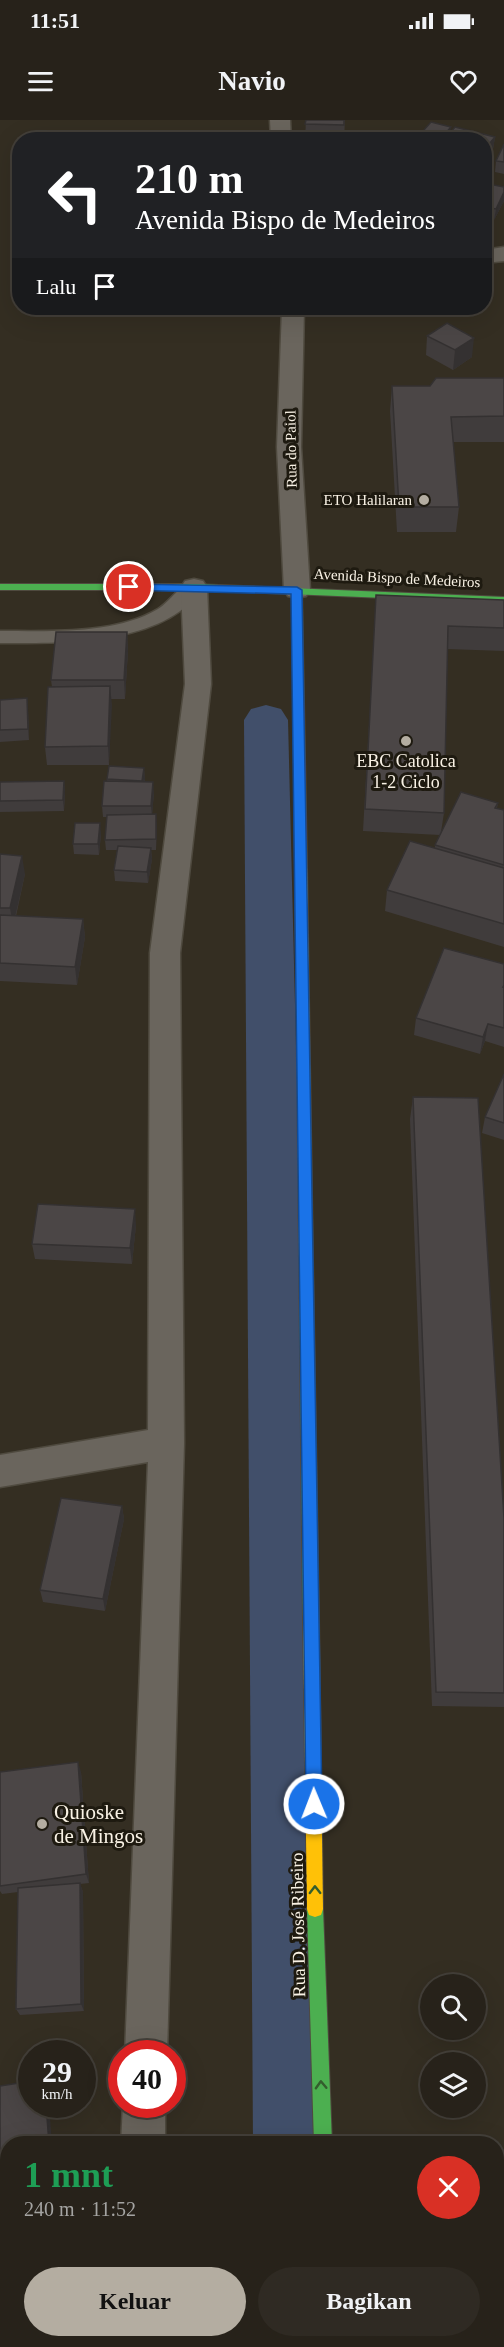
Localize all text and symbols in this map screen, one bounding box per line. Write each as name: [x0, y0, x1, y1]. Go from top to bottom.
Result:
text: 11:51: [30, 8, 80, 33]
icon: menu: [24, 65, 57, 98]
icon: heart: [447, 65, 480, 98]
text: Navio: [218, 66, 286, 96]
icon: left: [36, 156, 114, 234]
text: 210 m: [135, 156, 244, 202]
text: Avenida Bispo de Medeiros: [135, 205, 435, 235]
icon: arrive: [88, 270, 121, 303]
text: Lalu: [36, 274, 76, 299]
street label: Rua do Paiol: [282, 410, 300, 488]
place label: ETO Halilaran: [324, 492, 412, 508]
marker: ETO Halilaran: [417, 493, 431, 507]
pin: [103, 561, 154, 612]
street label: Avenida Bispo de Medeiros: [313, 566, 481, 590]
icon: arrive: [112, 570, 145, 603]
marker: EBC Catolica 1-2 Ciclo: [399, 734, 413, 748]
place label: EBC Catolica 1-2 Ciclo: [356, 751, 456, 792]
position arrow: [282, 1772, 346, 1836]
place label: Quioske de Mingos: [54, 1800, 143, 1848]
marker: Quioske de Mingos: [35, 1817, 49, 1831]
street label: Rua D. José Ribeiro: [287, 1852, 309, 1998]
one-way arrow: [309, 1886, 321, 1895]
map controls: [420, 1974, 486, 2118]
button: search: [420, 1974, 486, 2040]
speed limit sign: 40: [108, 2040, 186, 2118]
button: layers: [420, 2052, 486, 2118]
text: 29: [42, 2055, 72, 2088]
one-way arrow: [314, 2081, 327, 2090]
text: km/h: [42, 2086, 72, 2102]
text: 1 mnt: [24, 2155, 113, 2195]
button: close: [417, 2156, 480, 2219]
text: 240 m · 11:52: [24, 2198, 136, 2220]
button: Keluar: [24, 2267, 246, 2336]
button: Bagikan: [258, 2267, 480, 2336]

